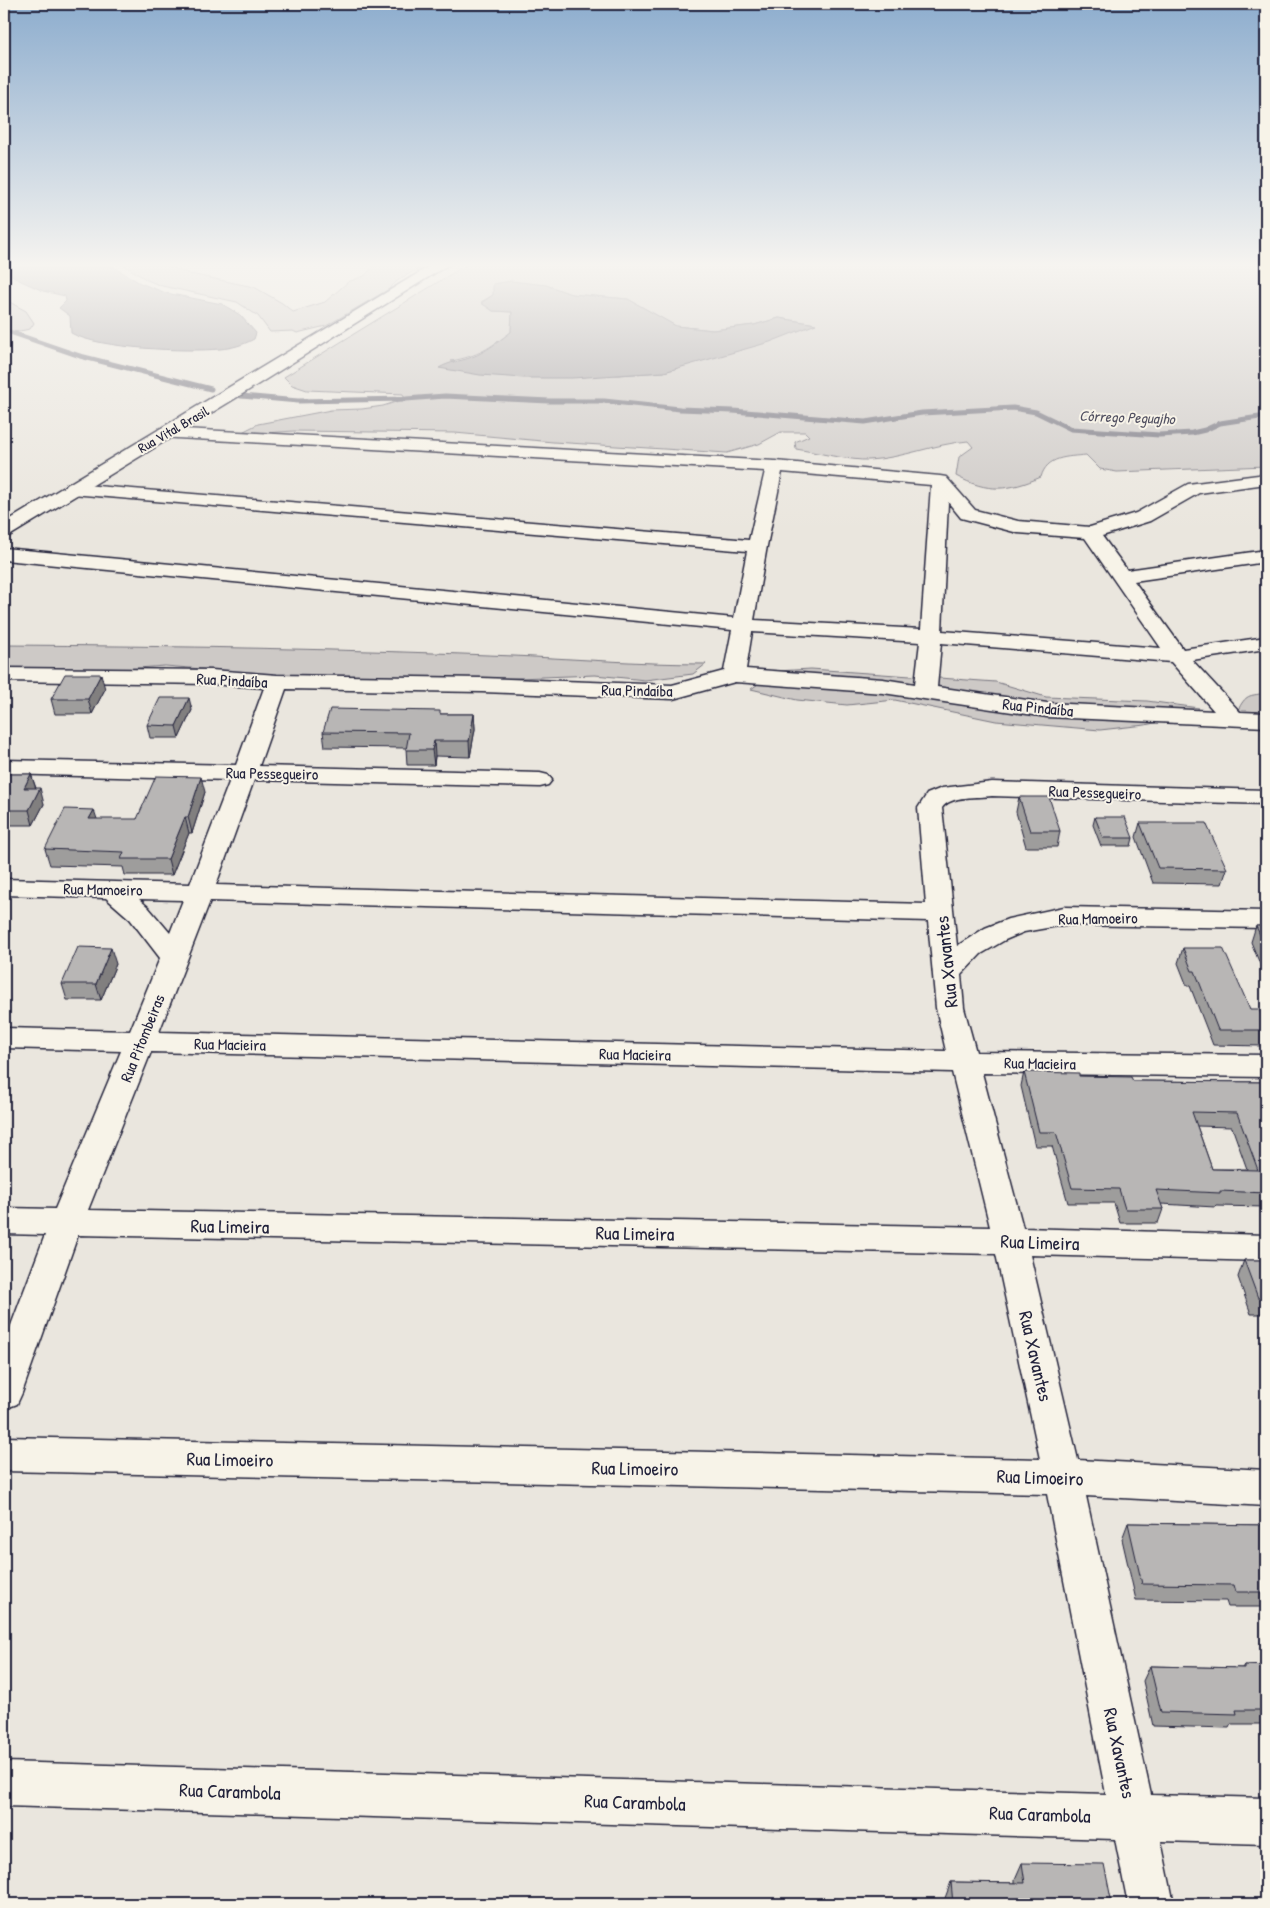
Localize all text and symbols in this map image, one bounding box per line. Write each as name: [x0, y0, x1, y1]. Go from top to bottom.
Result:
street label: Rua Vital Brasil: [134, 401, 212, 457]
water label: Córrego Peguajho: [1079, 405, 1176, 429]
street label: Rua Pindaíba: [196, 667, 268, 693]
street label: Rua Pindaíba: [601, 678, 673, 702]
street label: Rua Pindaíba: [1001, 692, 1075, 722]
street label: Rua Pessegueiro: [226, 761, 319, 785]
street label: Rua Pessegueiro: [1048, 779, 1142, 805]
street label: Rua Mamoeiro: [63, 877, 143, 901]
street label: Rua Mamoeiro: [1058, 906, 1138, 930]
street label: Rua Xavantes: [928, 915, 964, 1009]
street label: Rua Pitombeiras: [114, 991, 170, 1085]
street label: Rua Macieira: [194, 1032, 266, 1056]
street label: Rua Macieira: [599, 1042, 671, 1066]
street label: Rua Macieira: [1004, 1051, 1076, 1075]
street label: Rua Limeira: [190, 1212, 270, 1240]
street label: Rua Limeira: [595, 1219, 675, 1247]
street label: Rua Limeira: [1000, 1228, 1080, 1256]
street label: Rua Xavantes: [1013, 1308, 1059, 1404]
street label: Rua Limoeiro: [186, 1445, 274, 1473]
street label: Rua Limoeiro: [591, 1454, 679, 1482]
street label: Rua Limoeiro: [996, 1462, 1084, 1492]
street label: Rua Xavantes: [1098, 1705, 1142, 1801]
street label: Rua Carambola: [179, 1776, 282, 1806]
street label: Rua Carambola: [584, 1787, 687, 1817]
street label: Rua Carambola: [989, 1799, 1092, 1829]

